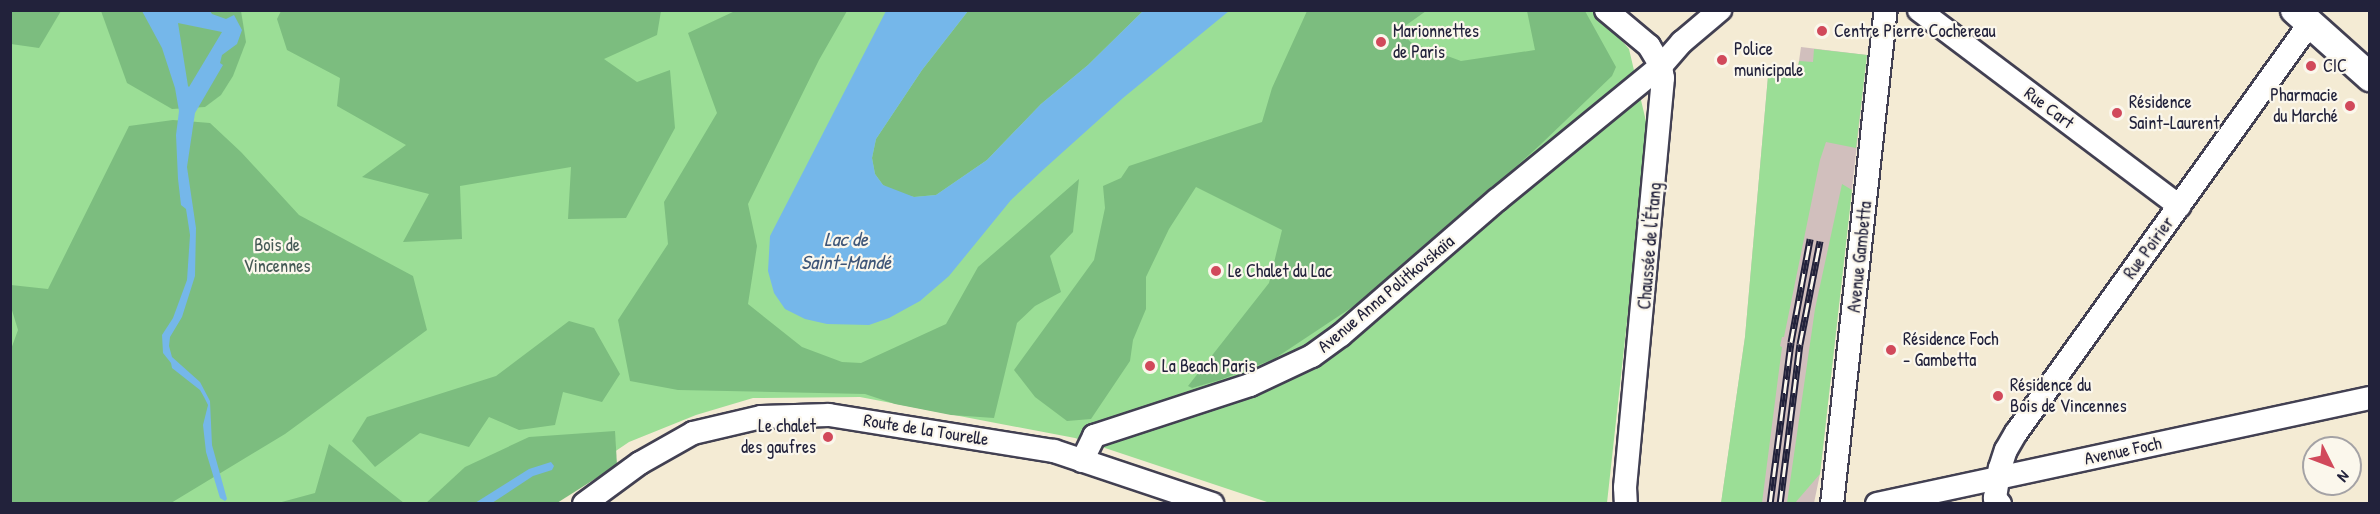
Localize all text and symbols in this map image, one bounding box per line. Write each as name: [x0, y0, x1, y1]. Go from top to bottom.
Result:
place label: Centre Pierre Cochereau: [1834, 20, 1996, 42]
place label: Marionnettes de Paris: [1393, 21, 1479, 63]
marker: Centre Pierre Cochereau: [1815, 24, 1829, 38]
marker: Marionnettes de Paris: [1374, 35, 1388, 49]
place label: Police municipale: [1734, 39, 1803, 82]
marker: Police municipale: [1715, 53, 1729, 67]
place label: CIC: [2323, 55, 2347, 77]
marker: CIC: [2304, 59, 2318, 73]
street label: Rue Cart: [2020, 82, 2078, 134]
place label: Pharmacie du Marché: [2270, 85, 2338, 128]
place label: Résidence Saint-Laurent: [2129, 92, 2219, 134]
marker: Pharmacie du Marché: [2343, 99, 2357, 113]
marker: Résidence Saint-Laurent: [2110, 106, 2124, 120]
street label: Chaussée de l'Étang: [1634, 182, 1666, 310]
street label: Avenue Gambetta: [1843, 200, 1877, 314]
street label: Rue Poirier: [2119, 213, 2179, 283]
water label: Lac de Saint-Mandé: [801, 227, 891, 274]
street label: Avenue Anna Politkovskaïa: [1313, 231, 1459, 357]
park label: Bois de Vincennes: [244, 235, 310, 278]
place label: Le Chalet du Lac: [1228, 260, 1332, 282]
marker: Le Chalet du Lac: [1209, 264, 1223, 278]
place label: Résidence Foch - Gambetta: [1903, 329, 1998, 372]
marker: Résidence Foch - Gambetta: [1884, 343, 1898, 357]
place label: La Beach Paris: [1162, 355, 1256, 377]
marker: La Beach Paris: [1143, 359, 1157, 373]
place label: Résidence du Bois de Vincennes: [2010, 375, 2127, 418]
marker: Résidence du Bois de Vincennes: [1991, 389, 2005, 403]
street label: Route de la Tourelle: [862, 409, 990, 451]
place label: Le chalet des gaufres: [741, 416, 816, 458]
marker: Le chalet des gaufres: [821, 430, 835, 444]
street label: Avenue Foch: [2082, 432, 2164, 470]
north arrow: [2302, 436, 2362, 496]
text: N: [2333, 466, 2355, 487]

